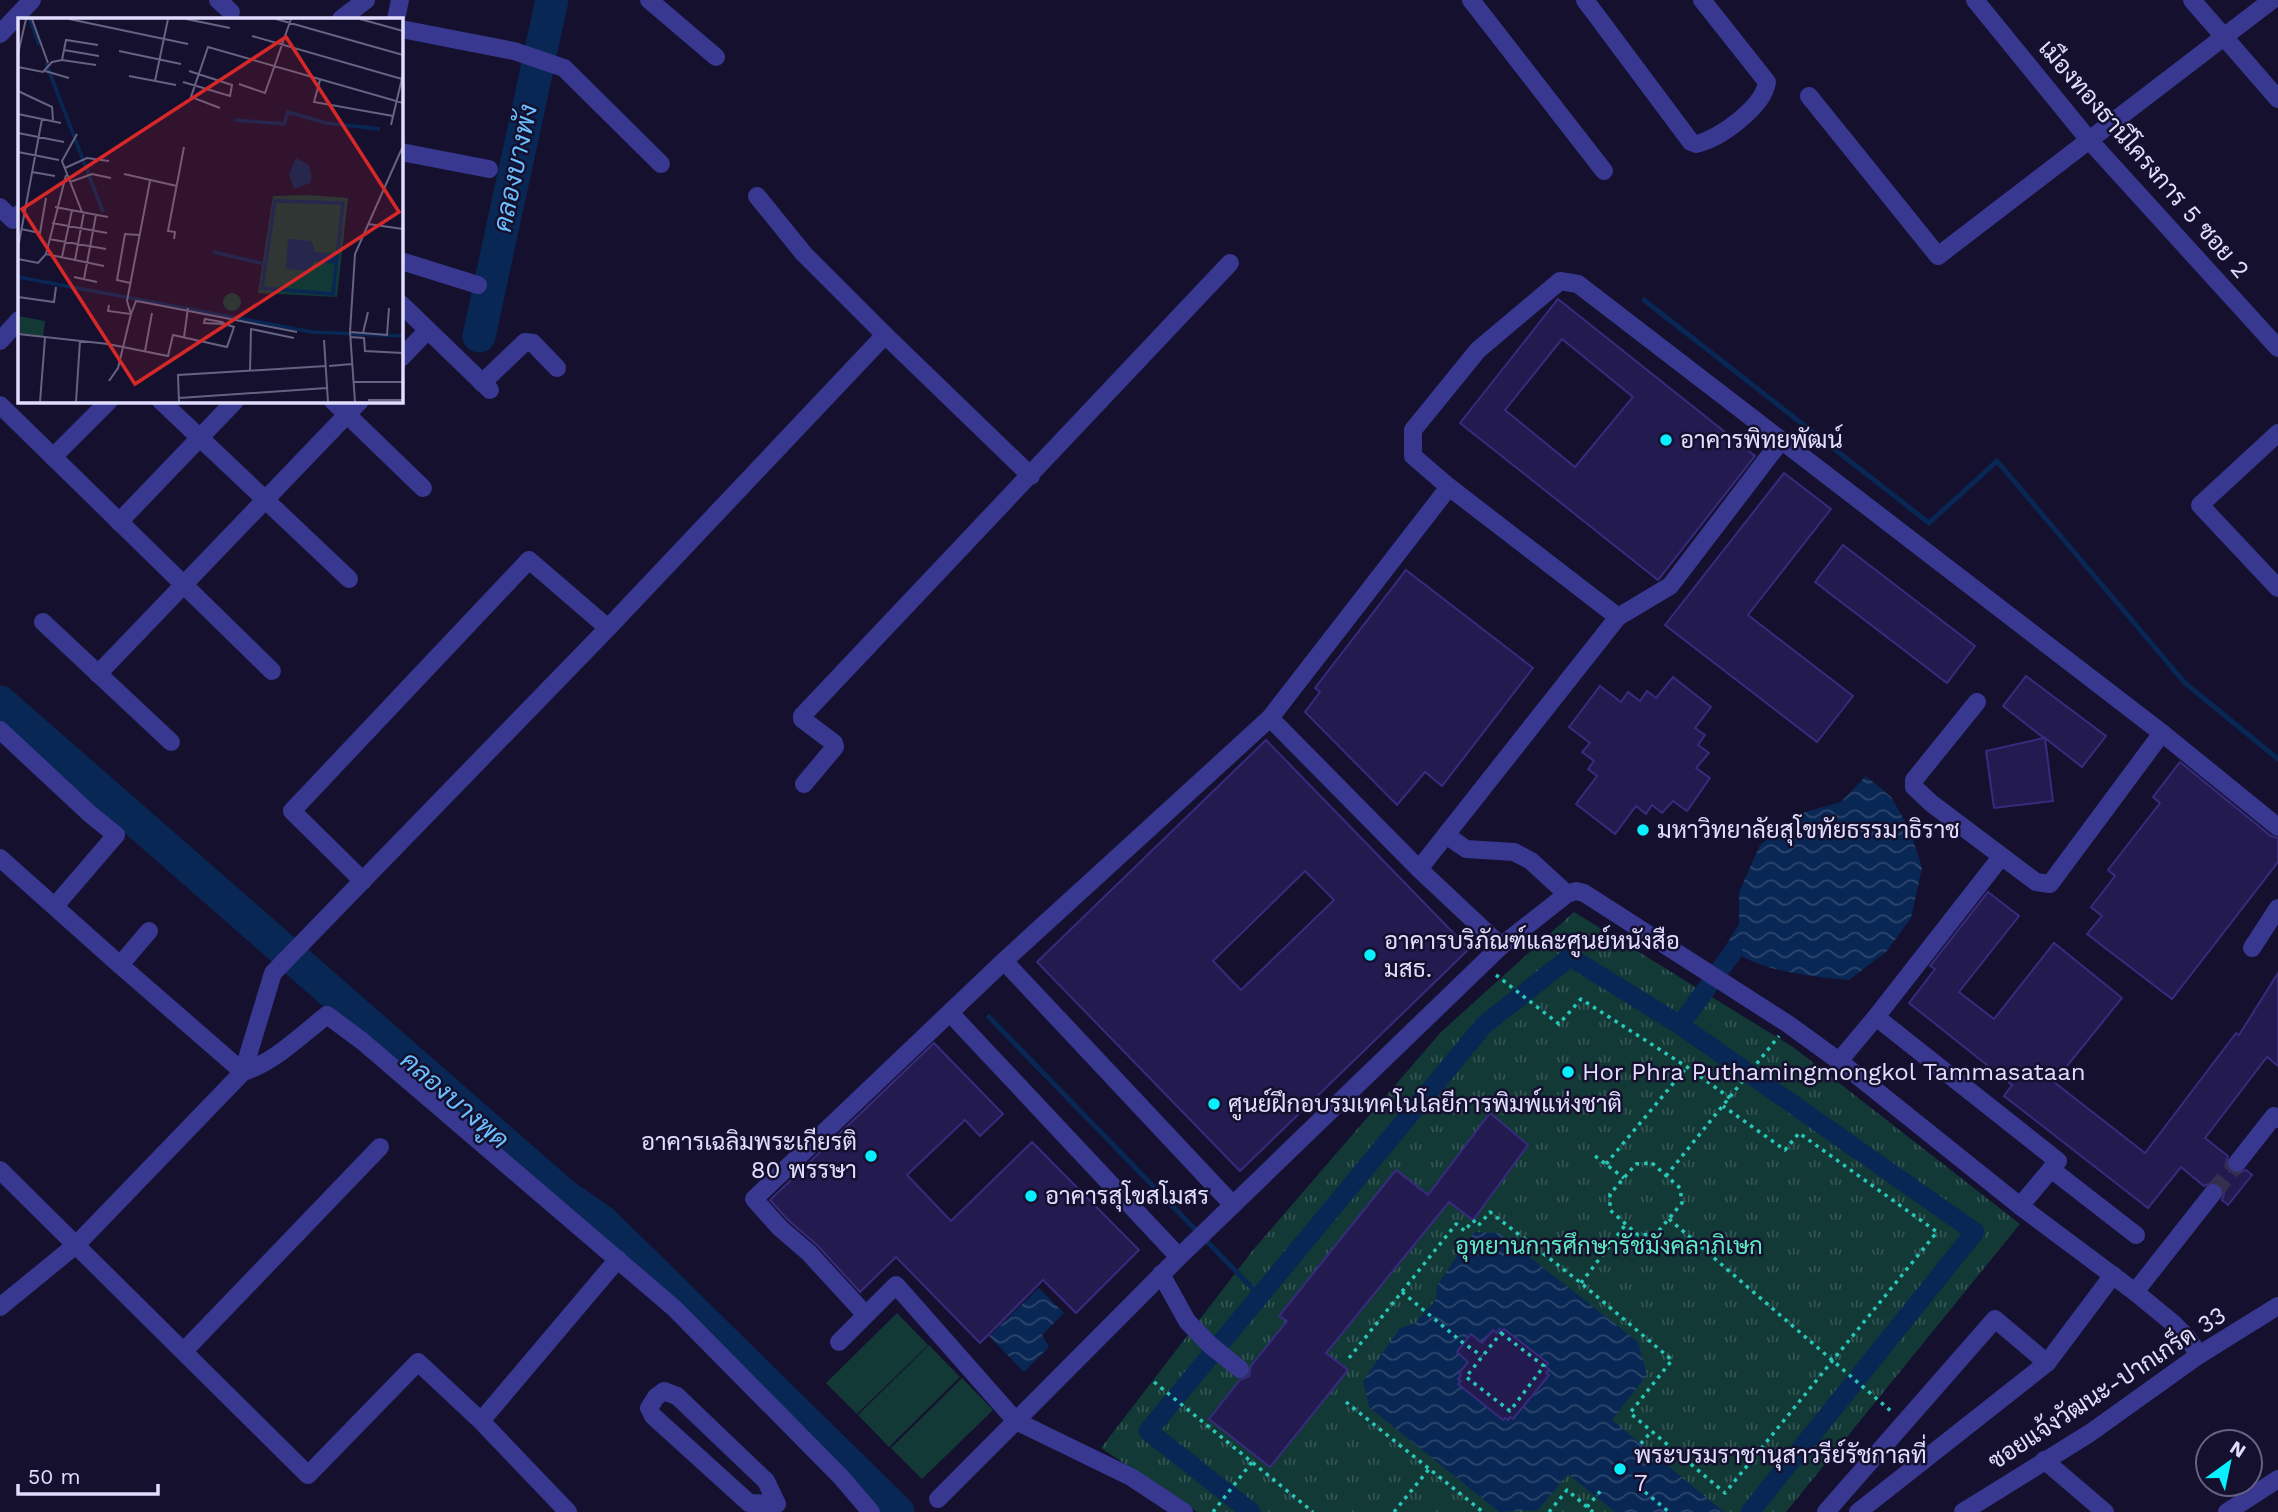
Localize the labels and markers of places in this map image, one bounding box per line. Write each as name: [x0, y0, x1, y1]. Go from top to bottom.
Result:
place label: อาคารพิทยพัฒน์: [1680, 424, 1843, 454]
marker: อาคารพิทยพัฒน์: [1658, 432, 1674, 448]
place label: มหาวิทยาลัยสุโขทัยธรรมาธิราช: [1657, 814, 1960, 846]
marker: มหาวิทยาลัยสุโขทัยธรรมาธิราช: [1635, 822, 1651, 838]
place label: อาคารบริภัณฑ์และศูนย์หนังสือ มสธ.: [1384, 925, 1680, 983]
marker: อาคารบริภัณฑ์และศูนย์หนังสือ มสธ.: [1362, 947, 1378, 963]
place label: Hor Phra Puthamingmongkol Tammasataan: [1582, 1058, 2086, 1086]
marker: Hor Phra Puthamingmongkol Tammasataan: [1560, 1064, 1576, 1080]
place label: ศูนย์ฝึกอบรมเทคโนโลยีการพิมพ์แห่งชาติ: [1228, 1088, 1622, 1121]
marker: ศูนย์ฝึกอบรมเทคโนโลยีการพิมพ์แห่งชาติ: [1206, 1096, 1222, 1112]
place label: อาคารเฉลิมพระเกียรติ 80 พรรษา: [641, 1127, 857, 1184]
marker: อาคารเฉลิมพระเกียรติ 80 พรรษา: [863, 1148, 879, 1164]
place label: อาคารสุโขสโมสร: [1045, 1180, 1209, 1212]
marker: อาคารสุโขสโมสร: [1023, 1188, 1039, 1204]
place label: พระบรมราชานุสาวรีย์รัชกาลที่ 7: [1634, 1434, 1927, 1497]
marker: พระบรมราชานุสาวรีย์รัชกาลที่ 7: [1612, 1461, 1628, 1477]

